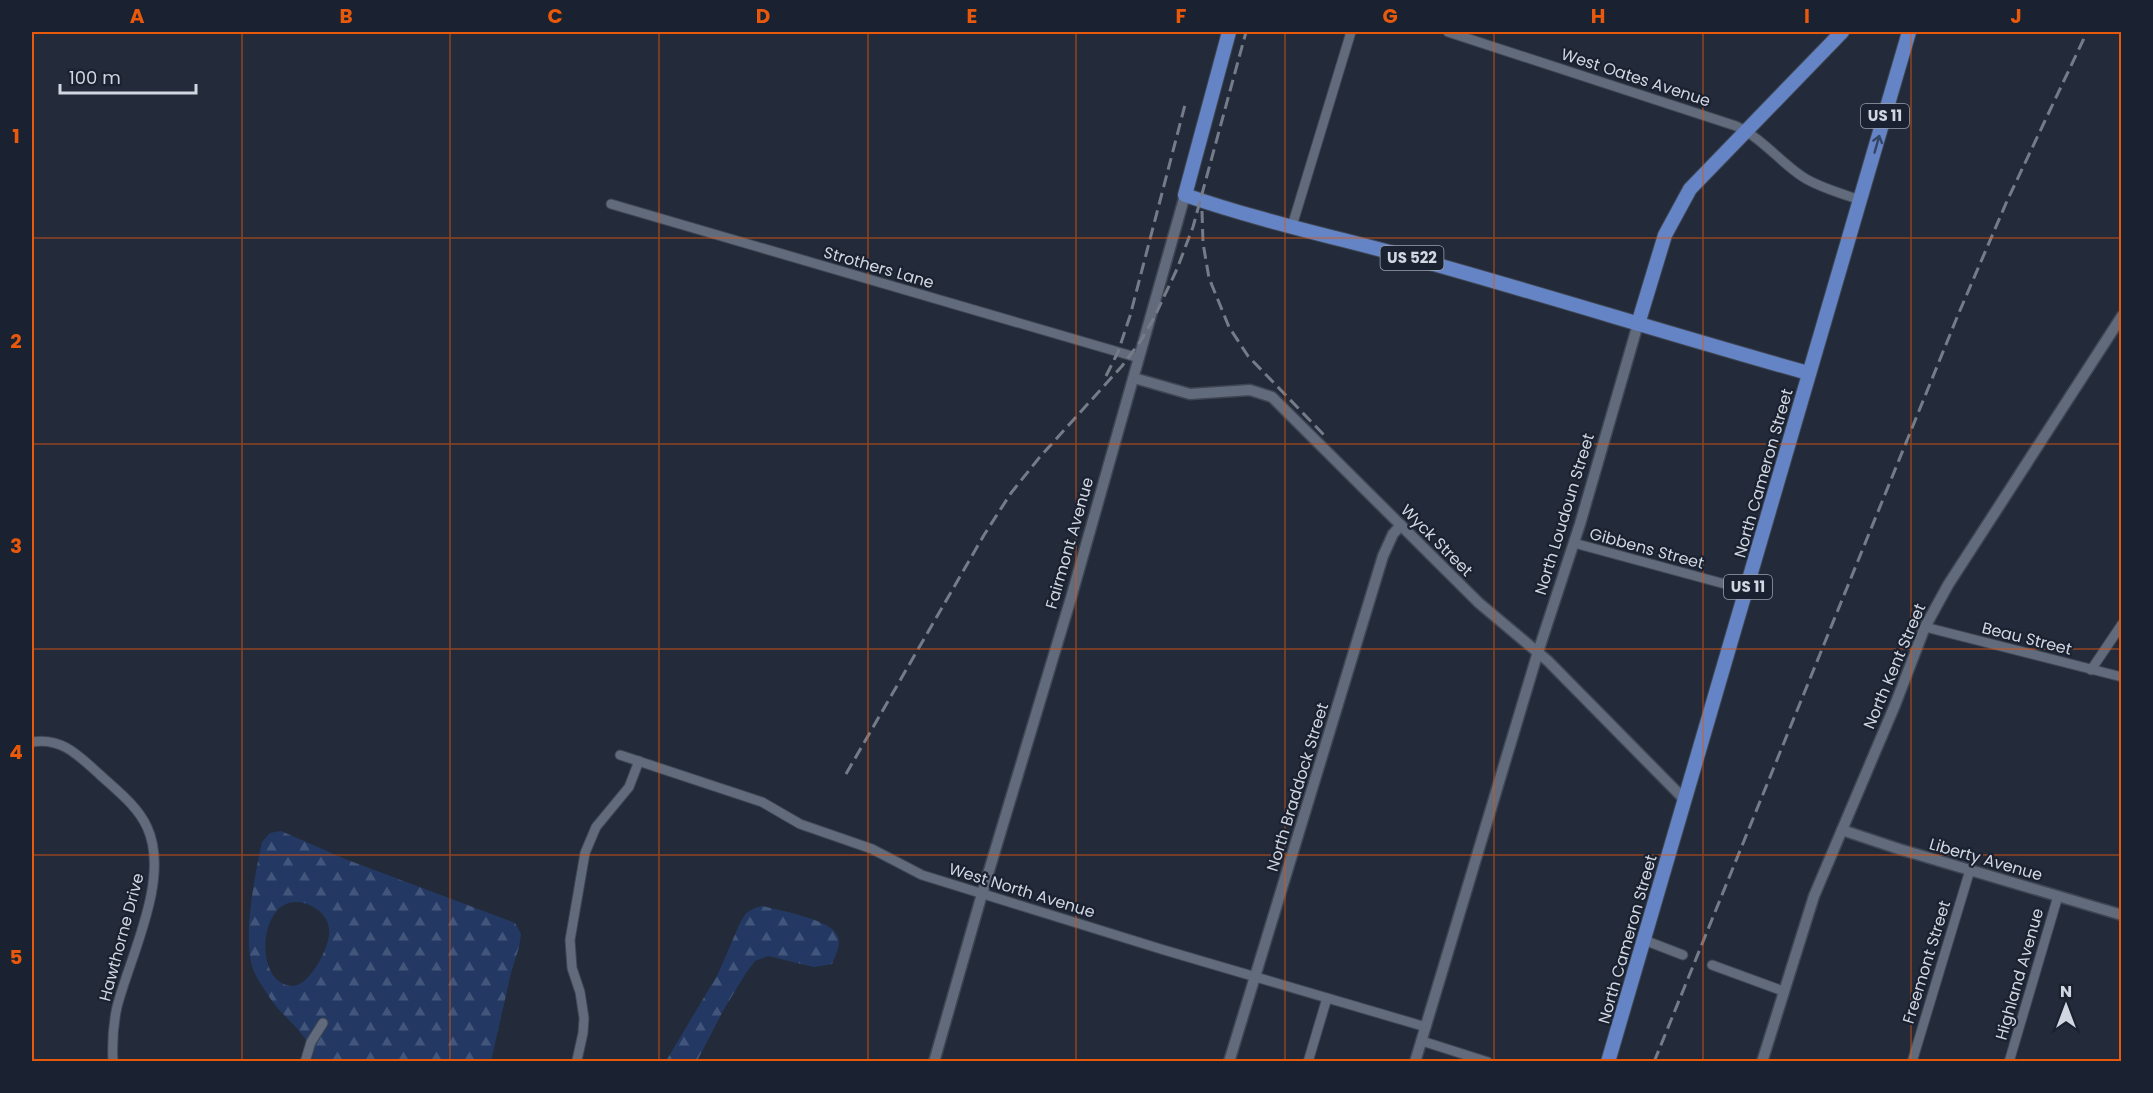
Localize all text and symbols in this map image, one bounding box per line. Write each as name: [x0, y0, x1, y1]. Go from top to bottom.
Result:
text: A: [130, 2, 145, 30]
text: B: [339, 2, 353, 30]
text: C: [547, 2, 563, 30]
text: D: [756, 2, 770, 30]
text: E: [967, 2, 977, 30]
text: F: [1176, 2, 1187, 30]
text: G: [1382, 2, 1398, 30]
text: H: [1591, 2, 1605, 30]
text: I: [1804, 2, 1810, 30]
text: J: [2010, 2, 2022, 30]
street label: West Oates Avenue: [1558, 42, 1714, 113]
scale bar: [60, 57, 196, 95]
text: 100 m: [69, 65, 121, 90]
road number: US 11: [1861, 104, 1909, 128]
text: 1: [12, 122, 20, 150]
one-way arrow: [1871, 135, 1883, 154]
street label: Strothers Lane: [821, 241, 937, 294]
road number: US 522: [1380, 246, 1444, 270]
text: 2: [10, 327, 22, 355]
street label: North Cameron Street: [1728, 386, 1799, 560]
street label: North Loudoun Street: [1529, 430, 1600, 598]
street label: Fairmont Avenue: [1040, 475, 1099, 612]
street label: Wyck Street: [1395, 499, 1478, 582]
street label: Gibbens Street: [1587, 522, 1707, 575]
text: 3: [10, 532, 22, 560]
road number: US 11: [1724, 575, 1772, 599]
street label: North Kent Street: [1858, 600, 1931, 733]
street label: Beau Street: [1980, 616, 2074, 661]
street label: North Braddock Street: [1261, 700, 1334, 874]
text: 4: [9, 738, 23, 766]
street label: Liberty Avenue: [1927, 832, 2045, 887]
street label: North Cameron Street: [1592, 852, 1663, 1026]
street label: West North Avenue: [946, 857, 1098, 924]
street label: Hawthorne Drive: [93, 870, 150, 1004]
street label: Freemont Street: [1897, 898, 1956, 1027]
street label: Highland Avenue: [1990, 905, 2049, 1043]
text: 5: [10, 943, 23, 971]
north arrow: [2036, 976, 2096, 1036]
text: N: [2060, 980, 2072, 1003]

